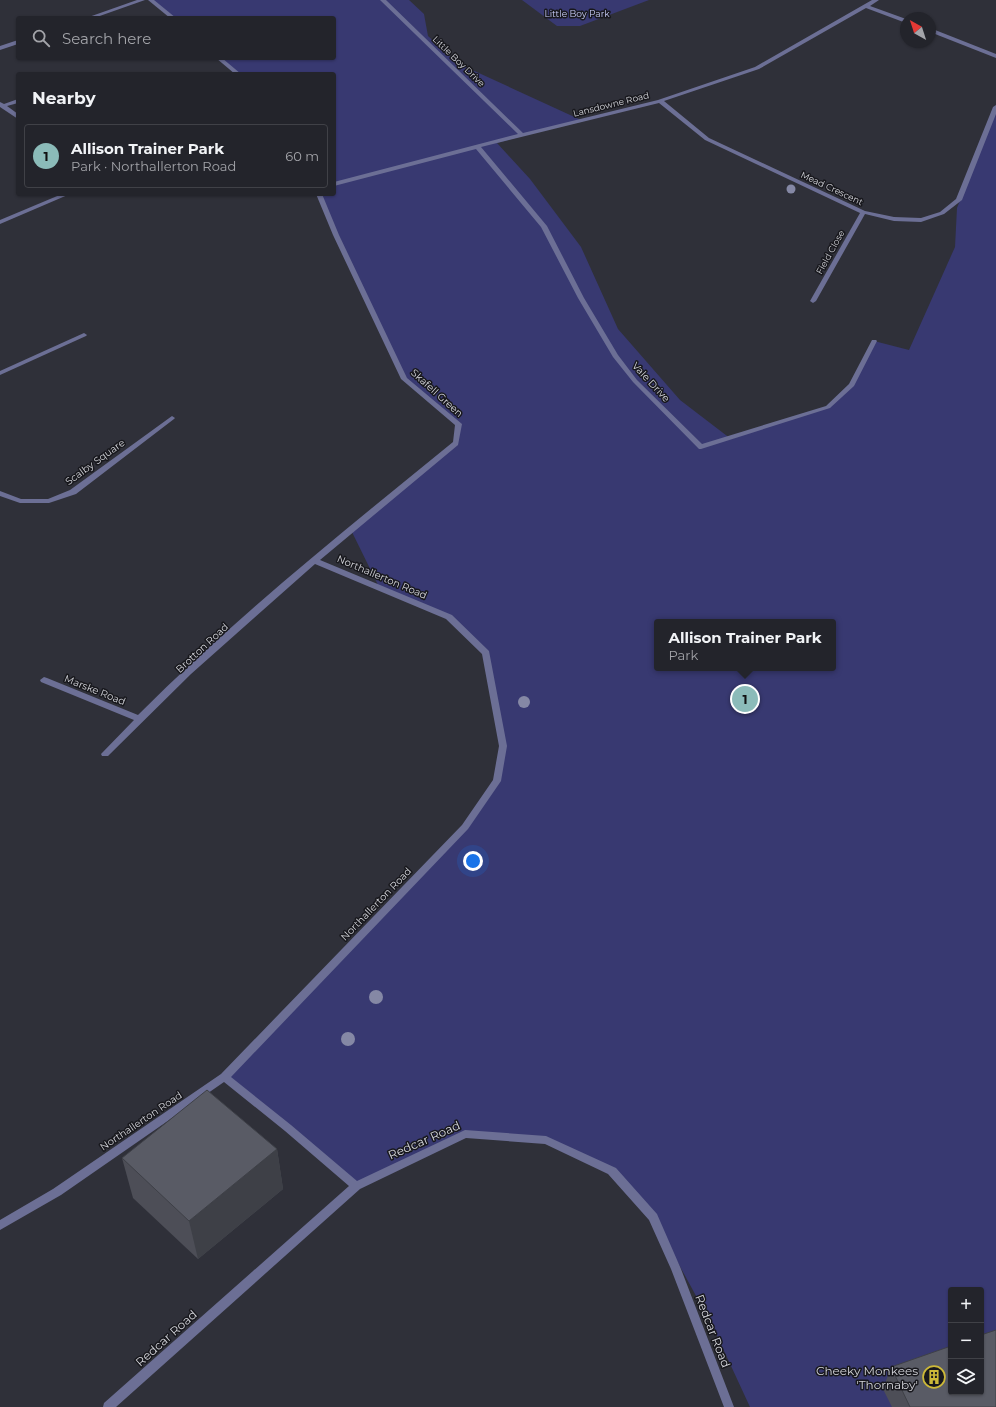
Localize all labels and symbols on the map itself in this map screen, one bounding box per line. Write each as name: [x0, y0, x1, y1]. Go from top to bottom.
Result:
park label: Little Boy Park: [544, 8, 610, 19]
north arrow: [900, 12, 936, 48]
street label: Little Boy Drive: [431, 33, 488, 89]
street label: Lansdowne Road: [572, 89, 650, 119]
street label: Mead Crescent: [799, 169, 865, 207]
street label: Field Close: [813, 228, 847, 276]
street label: Vale Drive: [629, 359, 673, 405]
street label: Skafell Green: [408, 366, 466, 420]
street label: Scalby Square: [63, 436, 127, 488]
street label: Northallerton Road: [335, 552, 429, 602]
street label: Brotton Road: [173, 620, 231, 676]
street label: Marske Road: [62, 672, 128, 708]
pin: 1: [732, 684, 758, 714]
your location: [463, 851, 483, 871]
street label: Northallerton Road: [338, 865, 414, 943]
street label: Northallerton Road: [97, 1089, 185, 1153]
street label: Redcar Road: [386, 1117, 462, 1163]
street label: Redcar Road: [692, 1292, 734, 1370]
street label: Redcar Road: [132, 1307, 200, 1369]
place label: Cheeky Monkees 'Thornaby': [816, 1363, 918, 1392]
building icon: Cheeky Monkees 'Thornaby': [921, 1364, 947, 1390]

